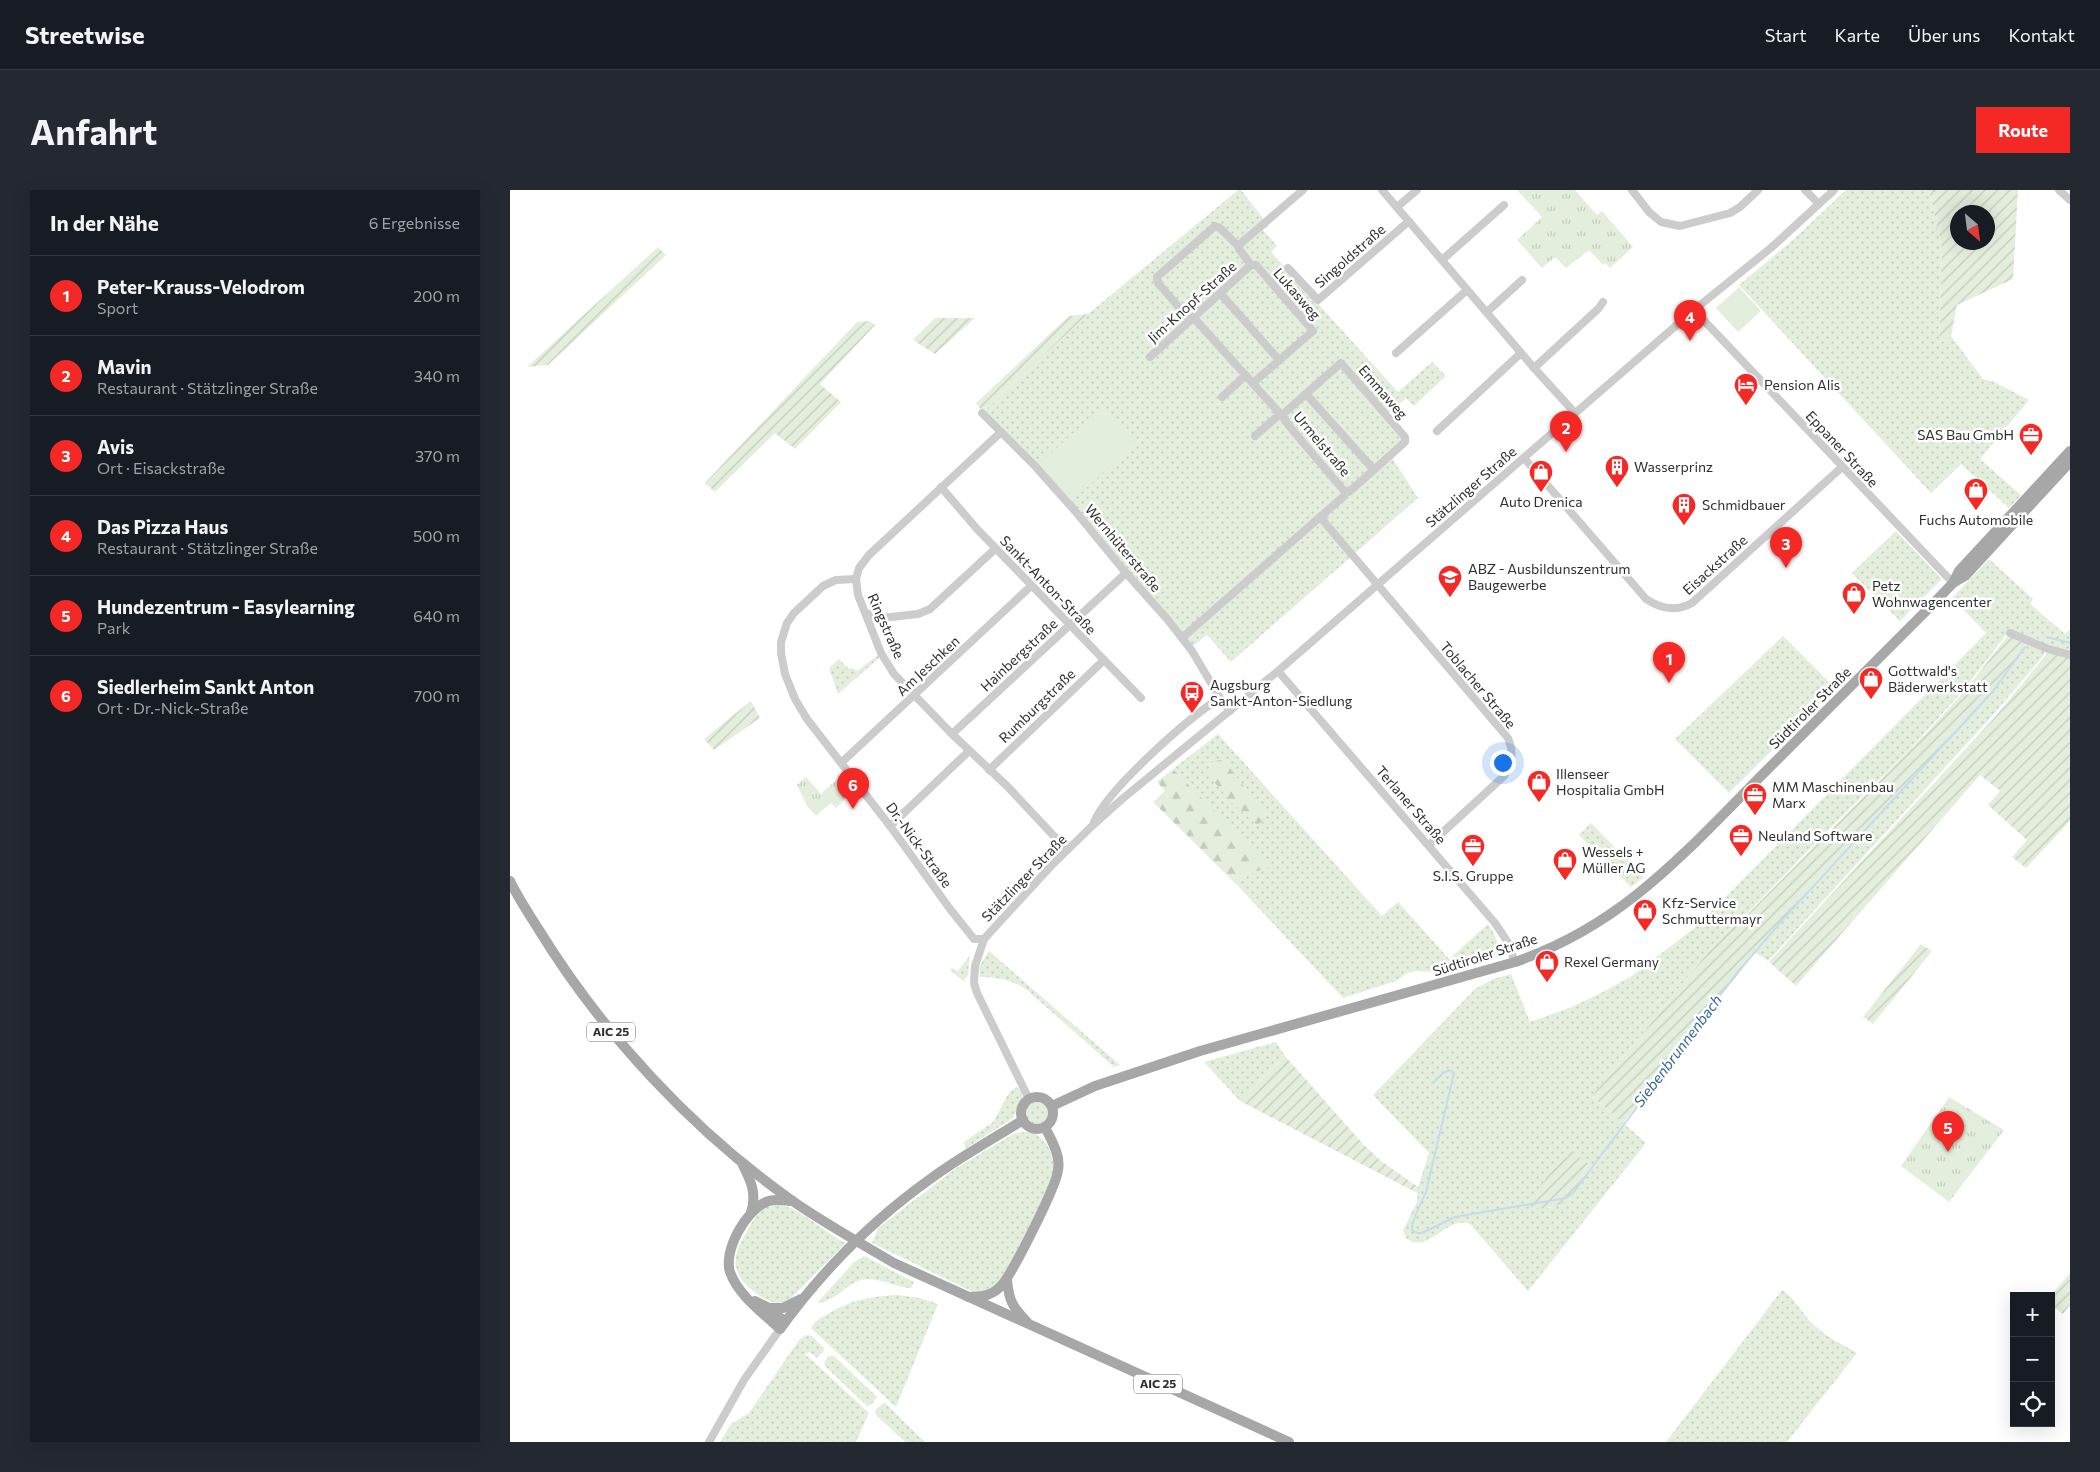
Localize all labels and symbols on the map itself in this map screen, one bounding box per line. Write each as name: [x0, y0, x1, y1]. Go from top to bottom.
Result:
north arrow: [1950, 205, 1995, 250]
street label: Singoldstraße: [1311, 220, 1388, 291]
street label: Jim-Knopf-Straße: [1144, 257, 1239, 346]
street label: Lukasweg: [1270, 264, 1325, 323]
pin: 4: [1674, 300, 1706, 341]
street label: Emmaweg: [1355, 361, 1412, 422]
hotel icon: Pension Alis: [1733, 372, 1759, 406]
place label: Pension Alis: [1764, 376, 1840, 393]
street label: Eppaner Straße: [1803, 407, 1882, 490]
street label: Urmelstraße: [1290, 408, 1355, 480]
pin: 2: [1550, 411, 1582, 452]
office icon: SAS Bau GmbH: [2018, 422, 2044, 456]
place label: SAS Bau GmbH: [1917, 426, 2014, 443]
street label: Stätzlinger Straße: [1422, 443, 1519, 531]
building icon: Wasserprinz: [1604, 454, 1630, 488]
place label: Wasserprinz: [1634, 458, 1713, 475]
shop icon: Auto Drenica: [1528, 459, 1554, 493]
shop icon: Fuchs Automobile: [1963, 477, 1989, 511]
building icon: Schmidbauer: [1671, 492, 1697, 526]
place label: Auto Drenica: [1500, 493, 1582, 510]
place label: Schmidbauer: [1702, 496, 1786, 513]
street label: Wernhüterstraße: [1082, 500, 1165, 595]
place label: Fuchs Automobile: [1919, 511, 2033, 528]
pin: 3: [1770, 527, 1802, 568]
street label: Eisackstraße: [1679, 531, 1750, 598]
street label: Sankt-Anton-Straße: [997, 532, 1100, 638]
place label: ABZ - Ausbildunszentrum Baugewerbe: [1468, 560, 1631, 593]
school or university icon: ABZ - Ausbildunszentrum Baugewerbe: [1437, 564, 1463, 598]
place label: Petz Wohnwagencenter: [1872, 577, 1992, 610]
shop icon: Petz Wohnwagencenter: [1841, 581, 1867, 615]
street label: Ringstraße: [865, 591, 908, 661]
street label: Hainbergstraße: [977, 615, 1061, 695]
street label: Am Jeschken: [893, 632, 963, 699]
street label: Toblacher Straße: [1437, 638, 1520, 732]
pin: 1: [1653, 642, 1685, 683]
place label: Gottwald's Bäderwerkstatt: [1888, 662, 1988, 695]
street label: Südtiroler Straße: [1765, 663, 1854, 752]
street label: Rumburgstraße: [995, 665, 1078, 746]
shop icon: Gottwald's Bäderwerkstatt: [1858, 666, 1884, 700]
place label: Augsburg Sankt-Anton-Siedlung: [1210, 676, 1353, 709]
bus stop icon: Augsburg Sankt-Anton-Siedlung: [1179, 680, 1205, 714]
your location: [1490, 750, 1516, 776]
street label: Terlaner Straße: [1373, 762, 1450, 847]
place label: Illenseer Hospitalia GmbH: [1556, 765, 1664, 798]
pin: 6: [837, 768, 869, 809]
shop icon: Illenseer Hospitalia GmbH: [1526, 769, 1552, 803]
place label: MM Maschinenbau Marx: [1772, 778, 1894, 811]
office icon: MM Maschinenbau Marx: [1742, 782, 1768, 816]
street label: Dr.-Nick-Straße: [883, 799, 956, 891]
office icon: Neuland Software: [1728, 823, 1754, 857]
place label: Neuland Software: [1758, 827, 1872, 844]
street label: Stätzlinger Straße: [978, 831, 1070, 925]
office icon: S.I.S. Gruppe: [1460, 833, 1486, 867]
place label: Wessels + Müller AG: [1582, 843, 1645, 876]
shop icon: Wessels + Müller AG: [1552, 847, 1578, 881]
place label: S.I.S. Gruppe: [1433, 867, 1513, 884]
place label: Kfz-Service Schmuttermayr: [1662, 894, 1762, 927]
shop icon: Kfz-Service Schmuttermayr: [1632, 898, 1658, 932]
street label: Südtiroler Straße: [1430, 930, 1539, 979]
shop icon: Rexel Germany: [1534, 949, 1560, 983]
place label: Rexel Germany: [1564, 953, 1659, 970]
water label: Siebenbrunnenbach: [1629, 991, 1725, 1110]
road number: AIC 25: [587, 1022, 635, 1042]
pin: 5: [1932, 1111, 1964, 1152]
road number: AIC 25: [1134, 1374, 1182, 1394]

